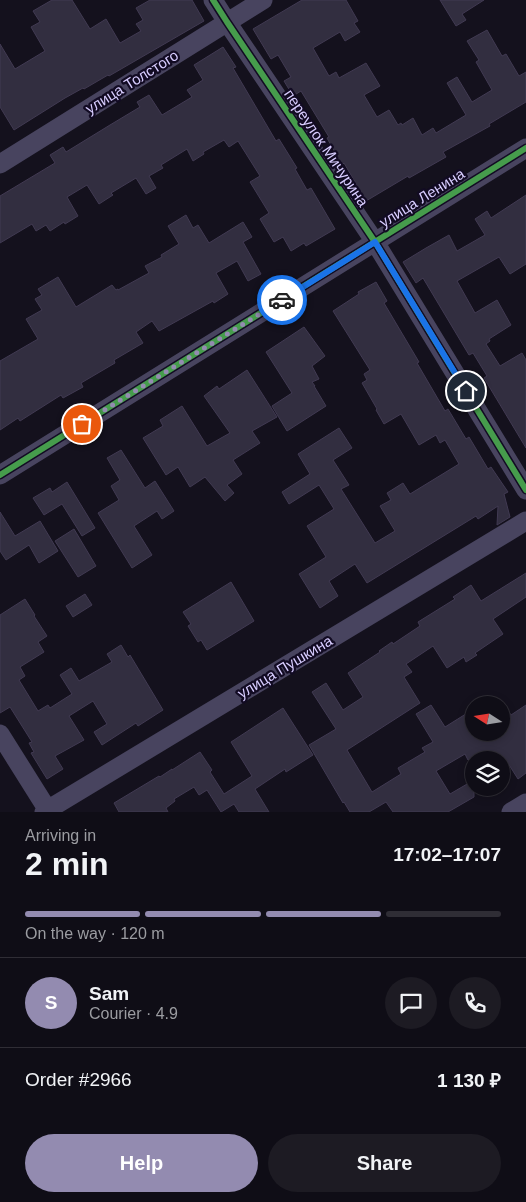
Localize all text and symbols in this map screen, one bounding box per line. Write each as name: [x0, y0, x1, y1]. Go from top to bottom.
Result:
street label: улица Толстого: [82, 46, 181, 117]
street label: переулок Мичурина: [281, 86, 372, 210]
street label: улица Ленина: [376, 164, 468, 230]
courier: [257, 275, 307, 325]
icon: car: [268, 286, 296, 314]
pin: [445, 370, 487, 412]
icon: home: [452, 377, 480, 405]
pin: [61, 403, 103, 445]
icon: bag: [68, 410, 96, 438]
street label: улица Пушкина: [234, 631, 336, 701]
north arrow: [465, 696, 510, 741]
map controls: [465, 696, 510, 796]
button: layers: [465, 751, 510, 796]
text: Arriving in: [25, 827, 96, 844]
text: 17:02–17:07: [393, 844, 501, 865]
text: 2 min: [25, 846, 109, 882]
text: On the way · 120 m: [25, 925, 165, 942]
button: chat: [385, 977, 437, 1029]
button: phone: [449, 977, 501, 1029]
text: Sam: [89, 983, 129, 1004]
text: S: [45, 992, 57, 1013]
text: Courier · 4.9: [89, 1005, 178, 1022]
text: Order #2966: [25, 1069, 132, 1090]
text: 1 130 ₽: [437, 1070, 501, 1091]
button: Help: [25, 1134, 258, 1192]
button: Share: [268, 1134, 501, 1192]

